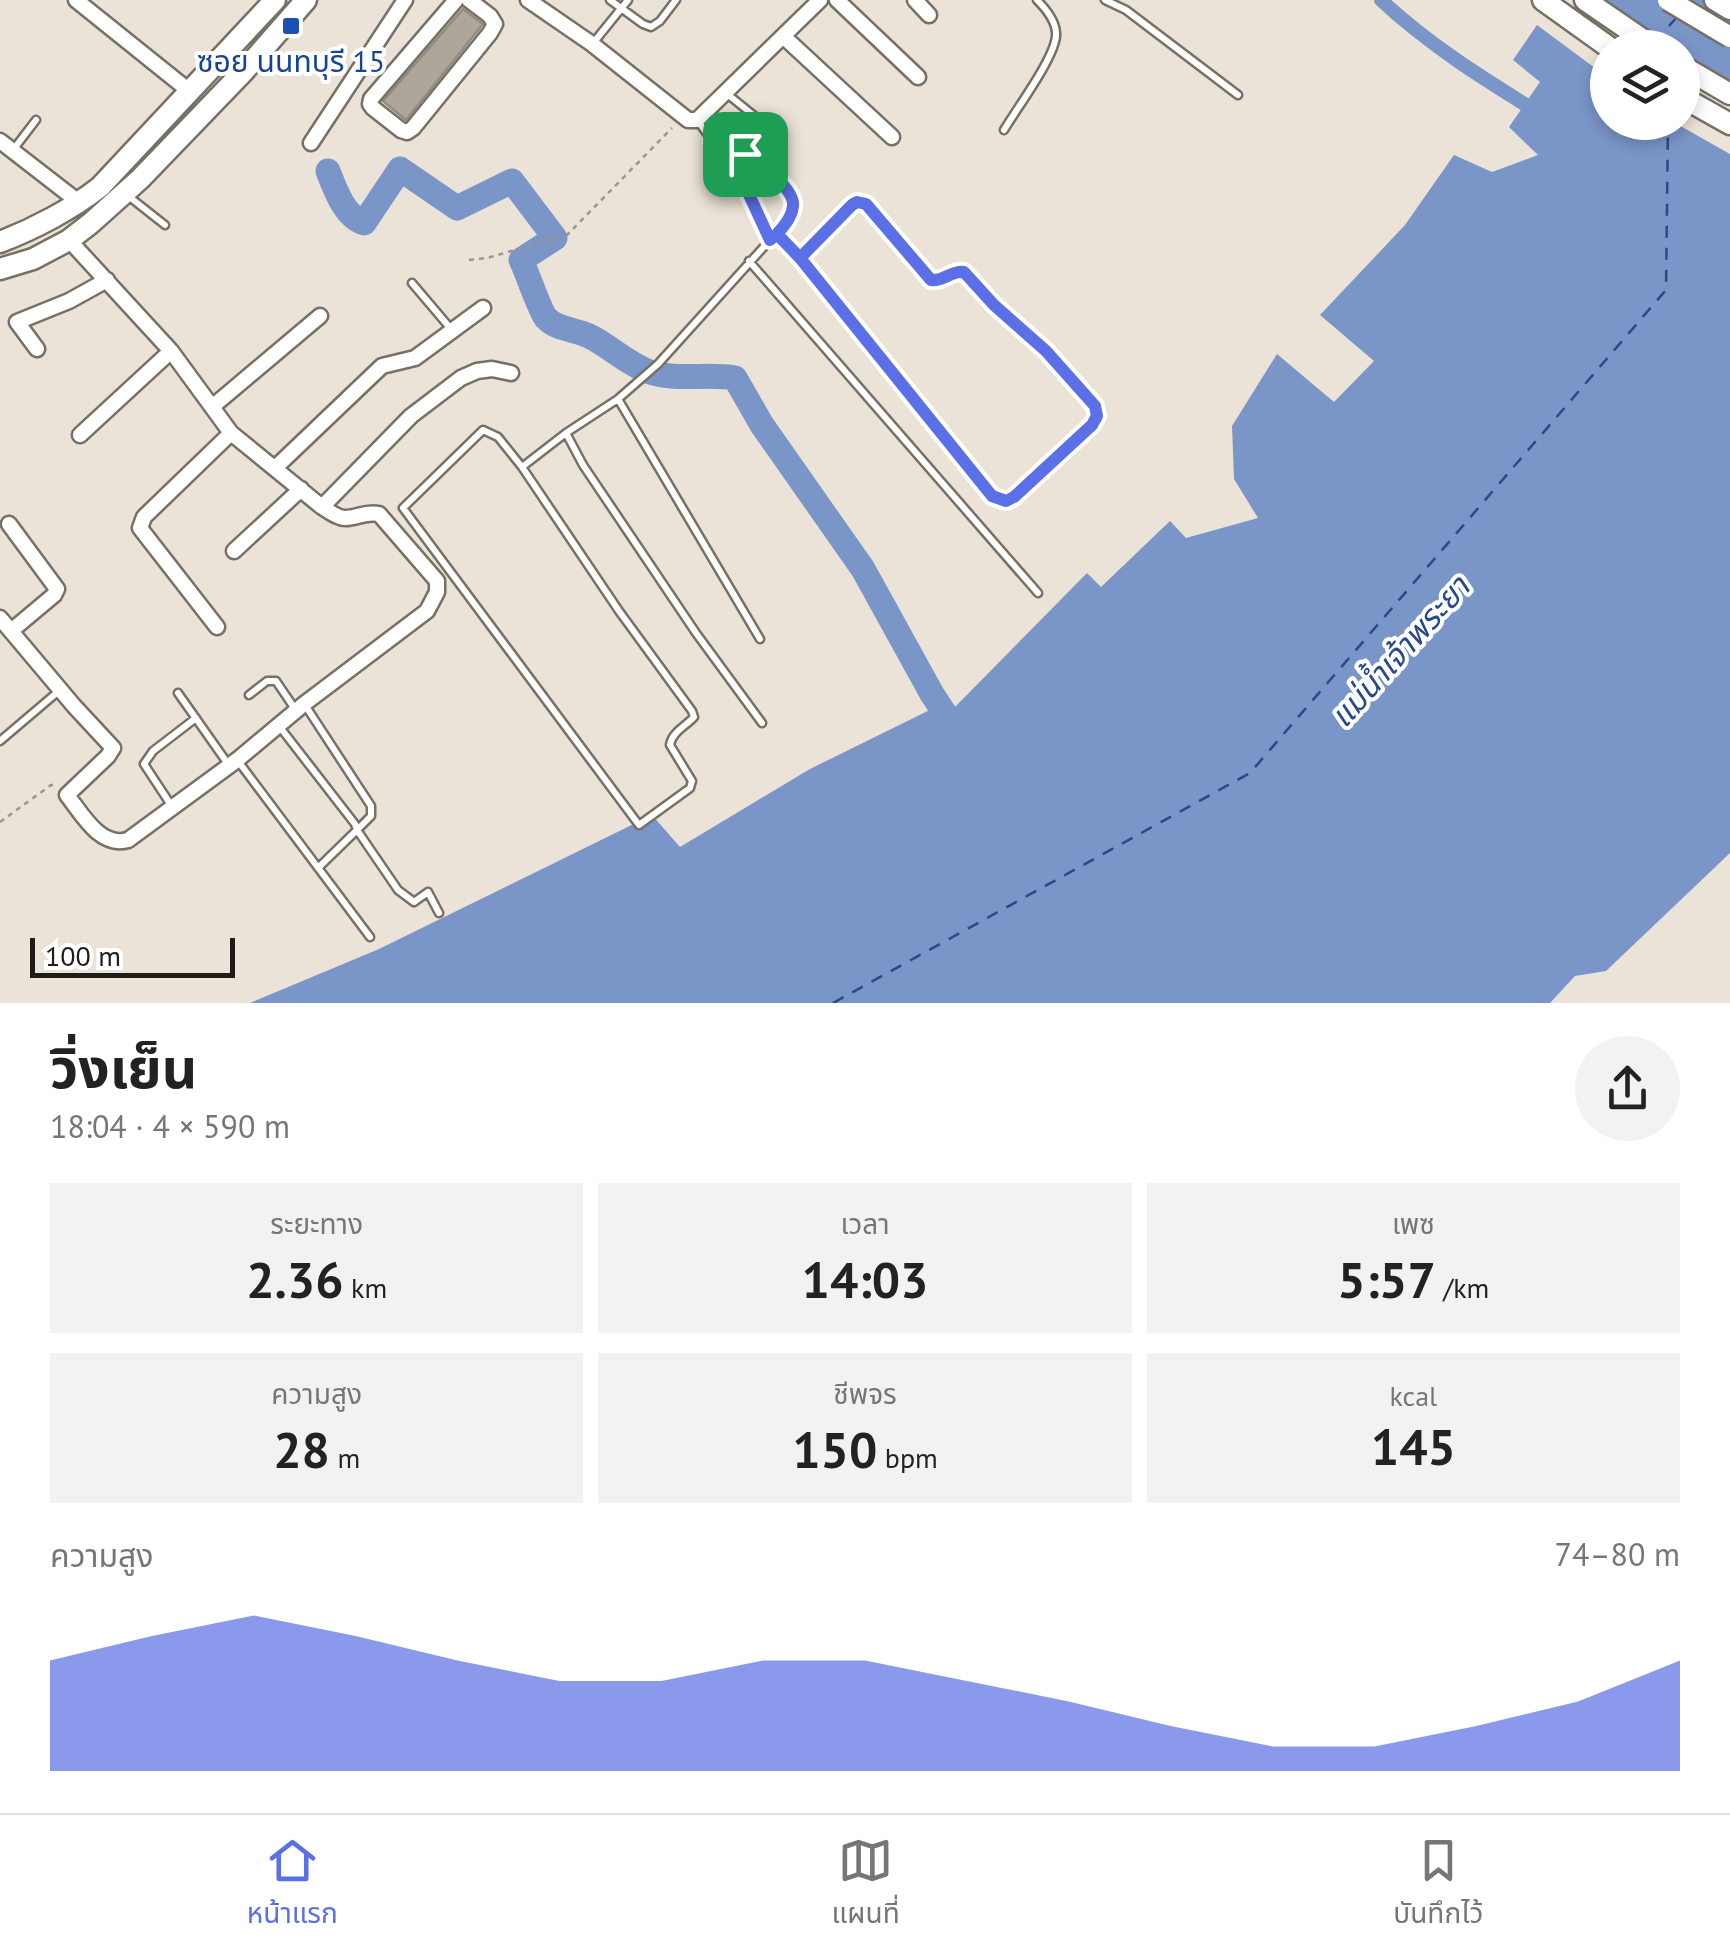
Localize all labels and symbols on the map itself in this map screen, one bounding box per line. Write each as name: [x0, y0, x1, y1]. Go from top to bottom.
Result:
marker: ซอย นนทบุรี 15: [280, 15, 302, 37]
place label: ซอย นนทบุรี 15: [197, 41, 385, 80]
pin: [703, 112, 788, 197]
water label: แม่น้ำเจ้าพระยา: [1320, 565, 1479, 736]
scale bar: [30, 933, 235, 978]

